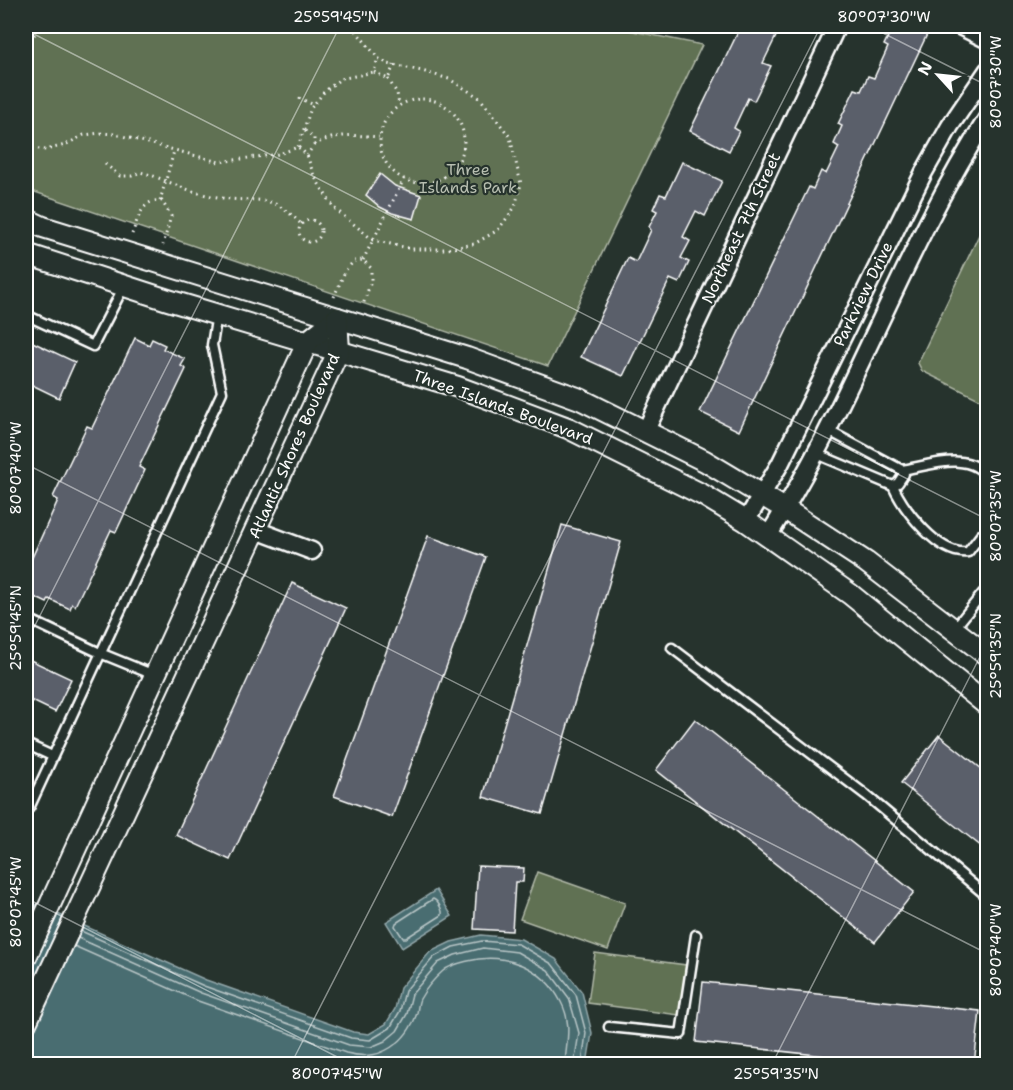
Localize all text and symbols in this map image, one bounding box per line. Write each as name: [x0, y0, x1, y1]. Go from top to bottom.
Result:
text: 25°59'45"N: [293, 7, 379, 27]
text: 80°07'30"W: [837, 7, 931, 27]
text: 80°07'30"W: [986, 35, 1006, 129]
north arrow: [908, 45, 968, 105]
text: N: [913, 58, 937, 79]
street label: Northeast 7th Street: [697, 149, 785, 307]
park label: Three Islands Park: [419, 159, 517, 198]
street label: Parkview Drive: [828, 238, 898, 350]
street label: Atlantic Shores Boulevard: [244, 350, 344, 542]
street label: Three Islands Boulevard: [410, 365, 596, 449]
text: 80°07'40"W: [6, 421, 26, 515]
text: 80°07'35"W: [986, 470, 1006, 562]
text: 25°59'45"N: [6, 585, 26, 671]
text: 25°59'35"N: [986, 613, 1006, 699]
text: 80°07'45"W: [6, 856, 26, 948]
text: 80°07'40"W: [986, 903, 1006, 997]
text: 80°07'45"W: [291, 1064, 383, 1084]
text: 25°59'35"N: [733, 1064, 819, 1084]

